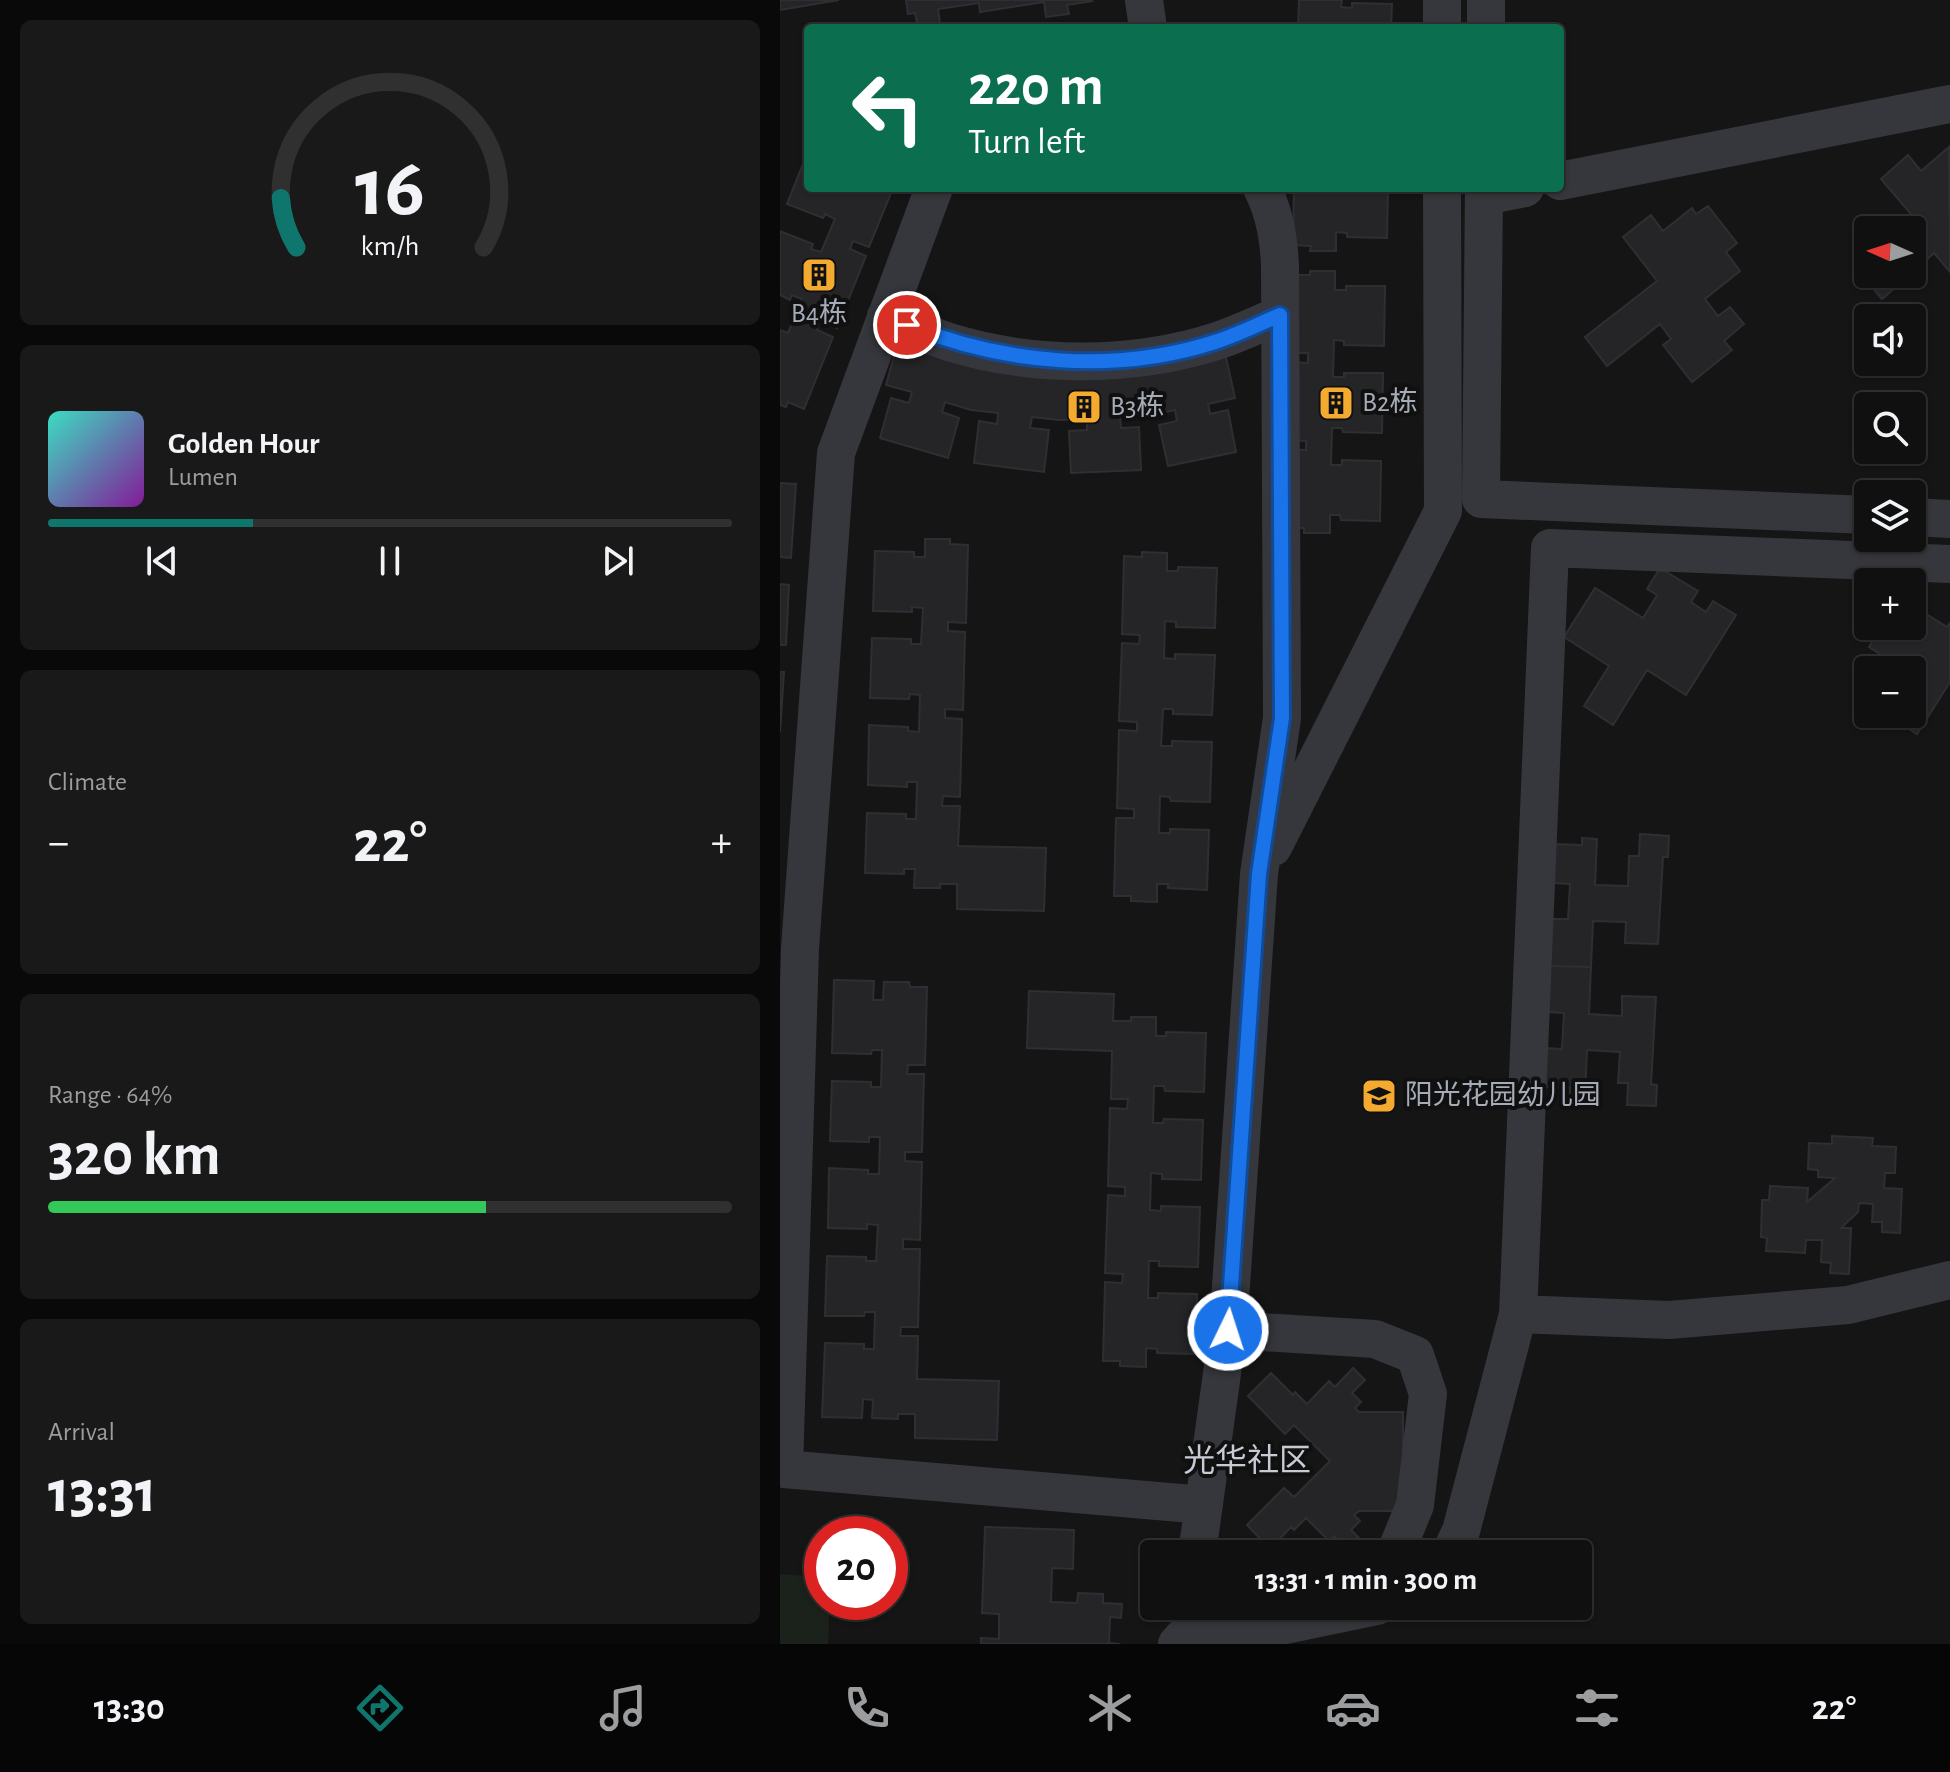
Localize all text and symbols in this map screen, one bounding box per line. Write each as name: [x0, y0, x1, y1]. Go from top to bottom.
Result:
icon: left: [836, 56, 940, 160]
text: 220 m: [968, 59, 1104, 115]
text: Turn left: [968, 124, 1085, 160]
text: 16: [355, 147, 425, 231]
north arrow: [1854, 216, 1926, 288]
map controls: [1854, 216, 1926, 728]
text: km/h: [361, 233, 419, 262]
building icon: B4栋: [800, 256, 838, 294]
pin: [873, 291, 941, 359]
place label: B4栋: [791, 298, 847, 328]
icon: arrive: [885, 303, 929, 347]
button: sound: [1854, 304, 1926, 376]
building icon: B2栋: [1317, 384, 1355, 422]
place label: B2栋: [1362, 387, 1418, 417]
building icon: B3栋: [1065, 388, 1103, 426]
place label: B3栋: [1110, 391, 1165, 421]
button: search: [1854, 392, 1926, 464]
text: Golden Hour: [168, 429, 320, 459]
text: Lumen: [168, 464, 238, 490]
button: layers: [1854, 480, 1926, 552]
icon: previous: [140, 539, 184, 583]
icon: pause: [368, 539, 412, 583]
icon: next: [596, 539, 640, 583]
button: +: [1854, 568, 1926, 640]
button: −: [1854, 656, 1926, 728]
text: Climate: [48, 769, 127, 795]
text: 22°: [353, 813, 427, 873]
text: −: [48, 821, 69, 865]
text: +: [711, 821, 732, 865]
school or university icon: 阳光花园幼儿园: [1360, 1077, 1398, 1115]
place label: 阳光花园幼儿园: [1405, 1080, 1601, 1110]
text: Range · 64%: [48, 1082, 172, 1108]
text: 320 km: [48, 1126, 221, 1186]
position arrow: [1186, 1288, 1270, 1372]
text: Arrival: [48, 1419, 115, 1445]
district label: 光华社区: [1183, 1443, 1311, 1477]
text: 13:31: [48, 1463, 157, 1523]
speed limit sign: 20: [804, 1516, 908, 1620]
text: 13:31 · 1 min · 300 m: [1255, 1565, 1477, 1595]
icon: directions: [352, 1680, 408, 1736]
icon: music: [595, 1680, 651, 1736]
icon: phone: [839, 1680, 895, 1736]
icon: climate: [1082, 1680, 1138, 1736]
icon: car: [1325, 1680, 1381, 1736]
icon: filters: [1569, 1680, 1625, 1736]
text: 13:30: [94, 1690, 165, 1726]
text: 22°: [1812, 1690, 1856, 1726]

